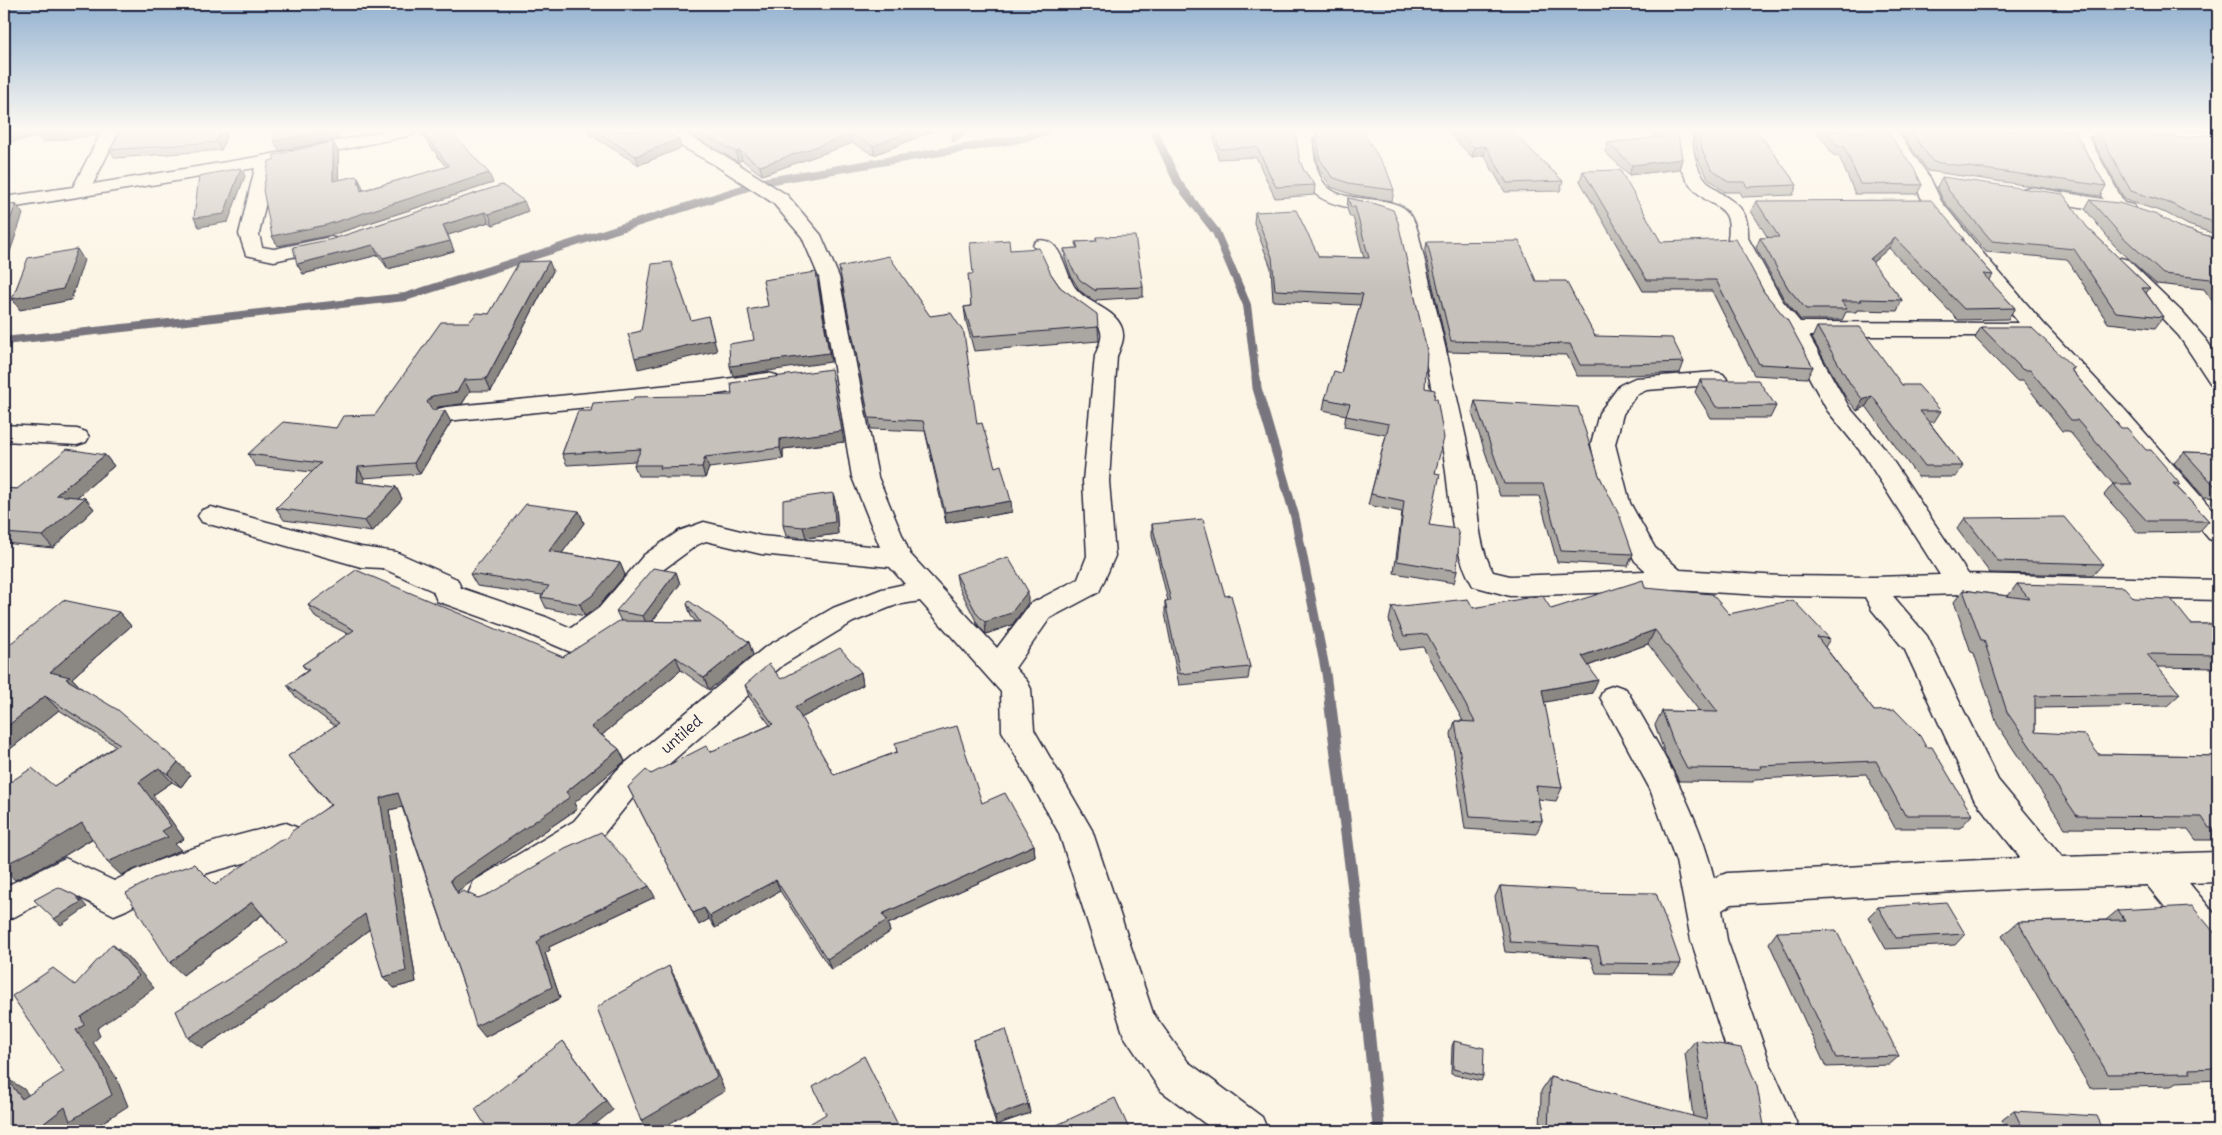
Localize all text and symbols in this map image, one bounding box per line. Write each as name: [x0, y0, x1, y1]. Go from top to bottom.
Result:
street label: untiled: [656, 710, 706, 758]

